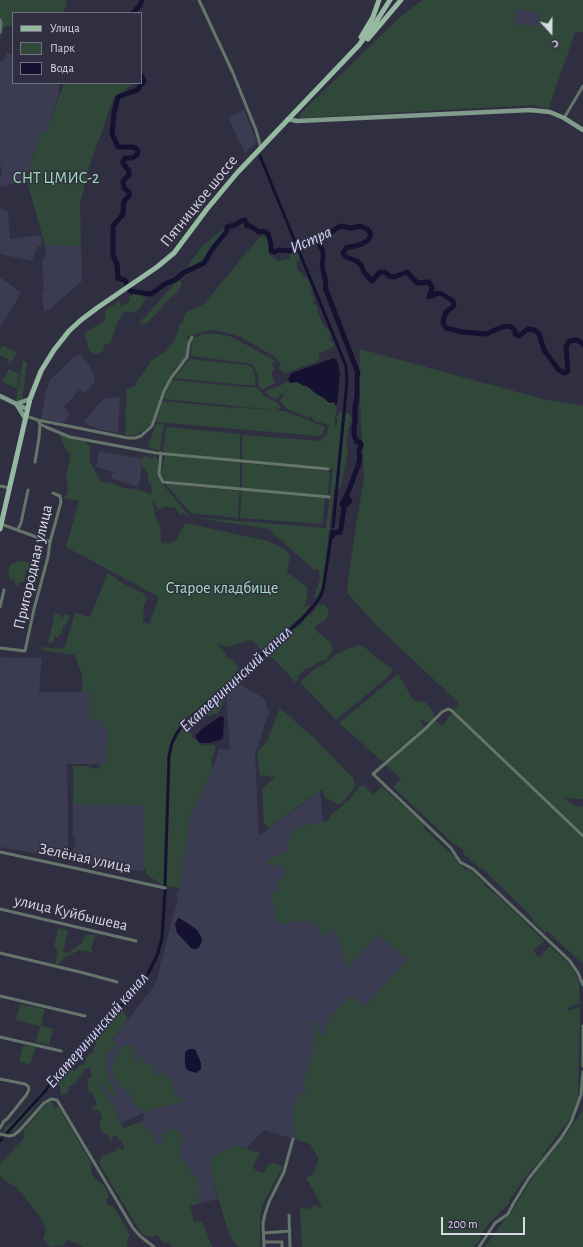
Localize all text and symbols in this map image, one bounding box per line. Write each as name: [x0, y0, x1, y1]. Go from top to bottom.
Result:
legend: [12, 12, 142, 84]
north arrow: [531, 12, 571, 52]
text: Улица: [50, 22, 80, 34]
text: С: [551, 37, 560, 50]
text: Парк: [50, 42, 75, 54]
text: Вода: [50, 62, 74, 74]
street label: Пятницкое шоссе: [156, 151, 242, 251]
park label: СНТ ЦМИС-2: [13, 168, 99, 188]
water label: Истра: [287, 222, 335, 258]
street label: Пригородная улица: [9, 503, 57, 631]
park label: Старое кладбище: [166, 578, 278, 598]
water label: Екатерининский канал: [175, 622, 297, 736]
street label: Зелёная улица: [37, 839, 133, 877]
street label: улица Куйбышева: [12, 891, 130, 935]
water label: Екатерининский канал: [41, 968, 153, 1092]
scale bar: [443, 1209, 527, 1235]
text: 200 m: [448, 1218, 478, 1230]

